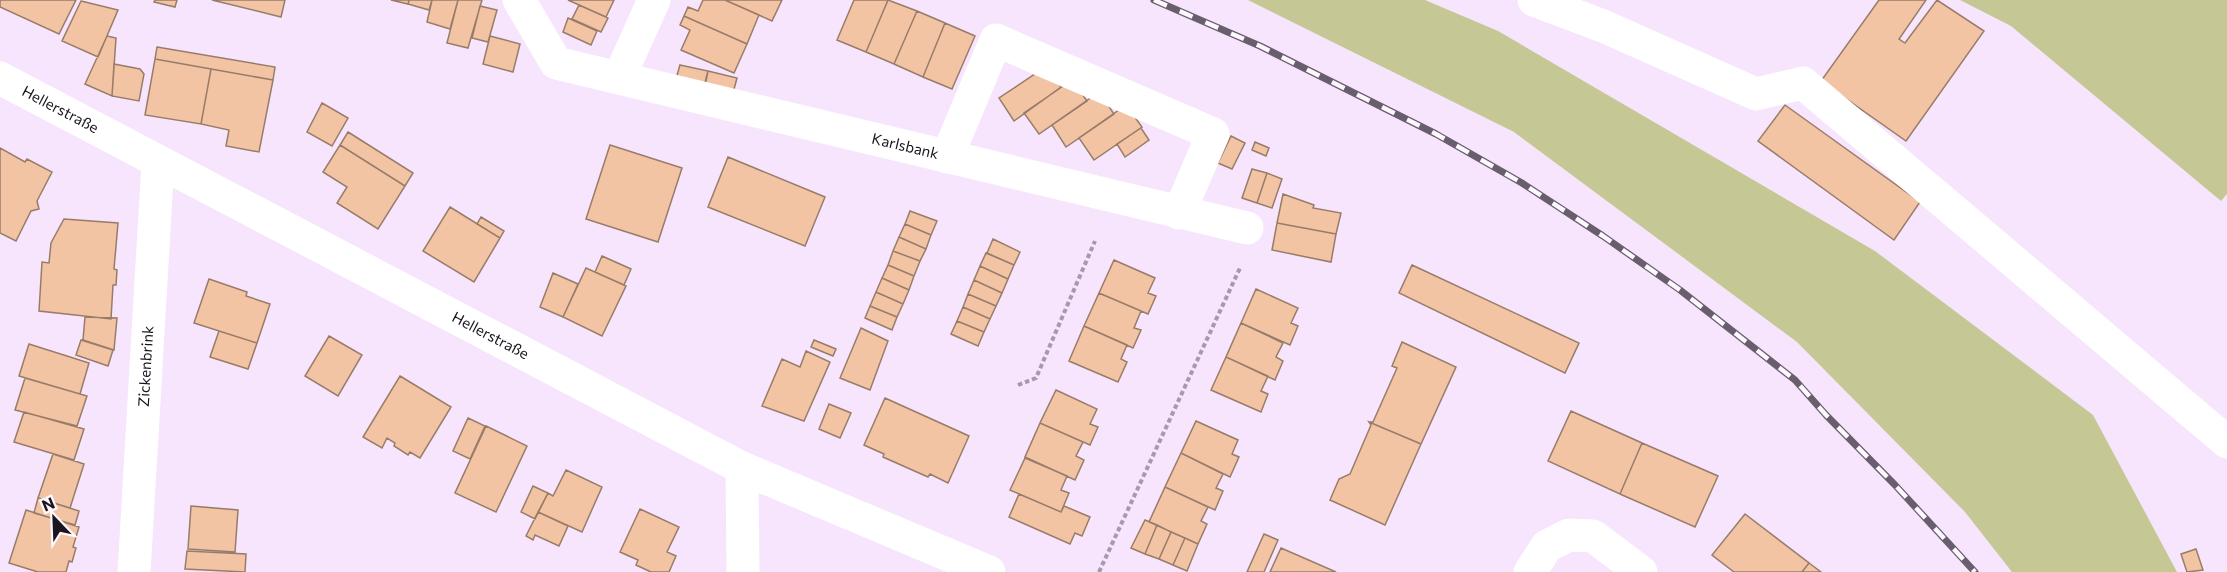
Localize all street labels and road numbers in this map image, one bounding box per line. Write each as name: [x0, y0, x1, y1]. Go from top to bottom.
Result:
street label: Hellerstraße: [19, 81, 102, 136]
street label: Karlsbank: [870, 129, 941, 162]
street label: Hellerstraße: [449, 307, 532, 362]
street label: Zickenbrink: [134, 325, 156, 407]

